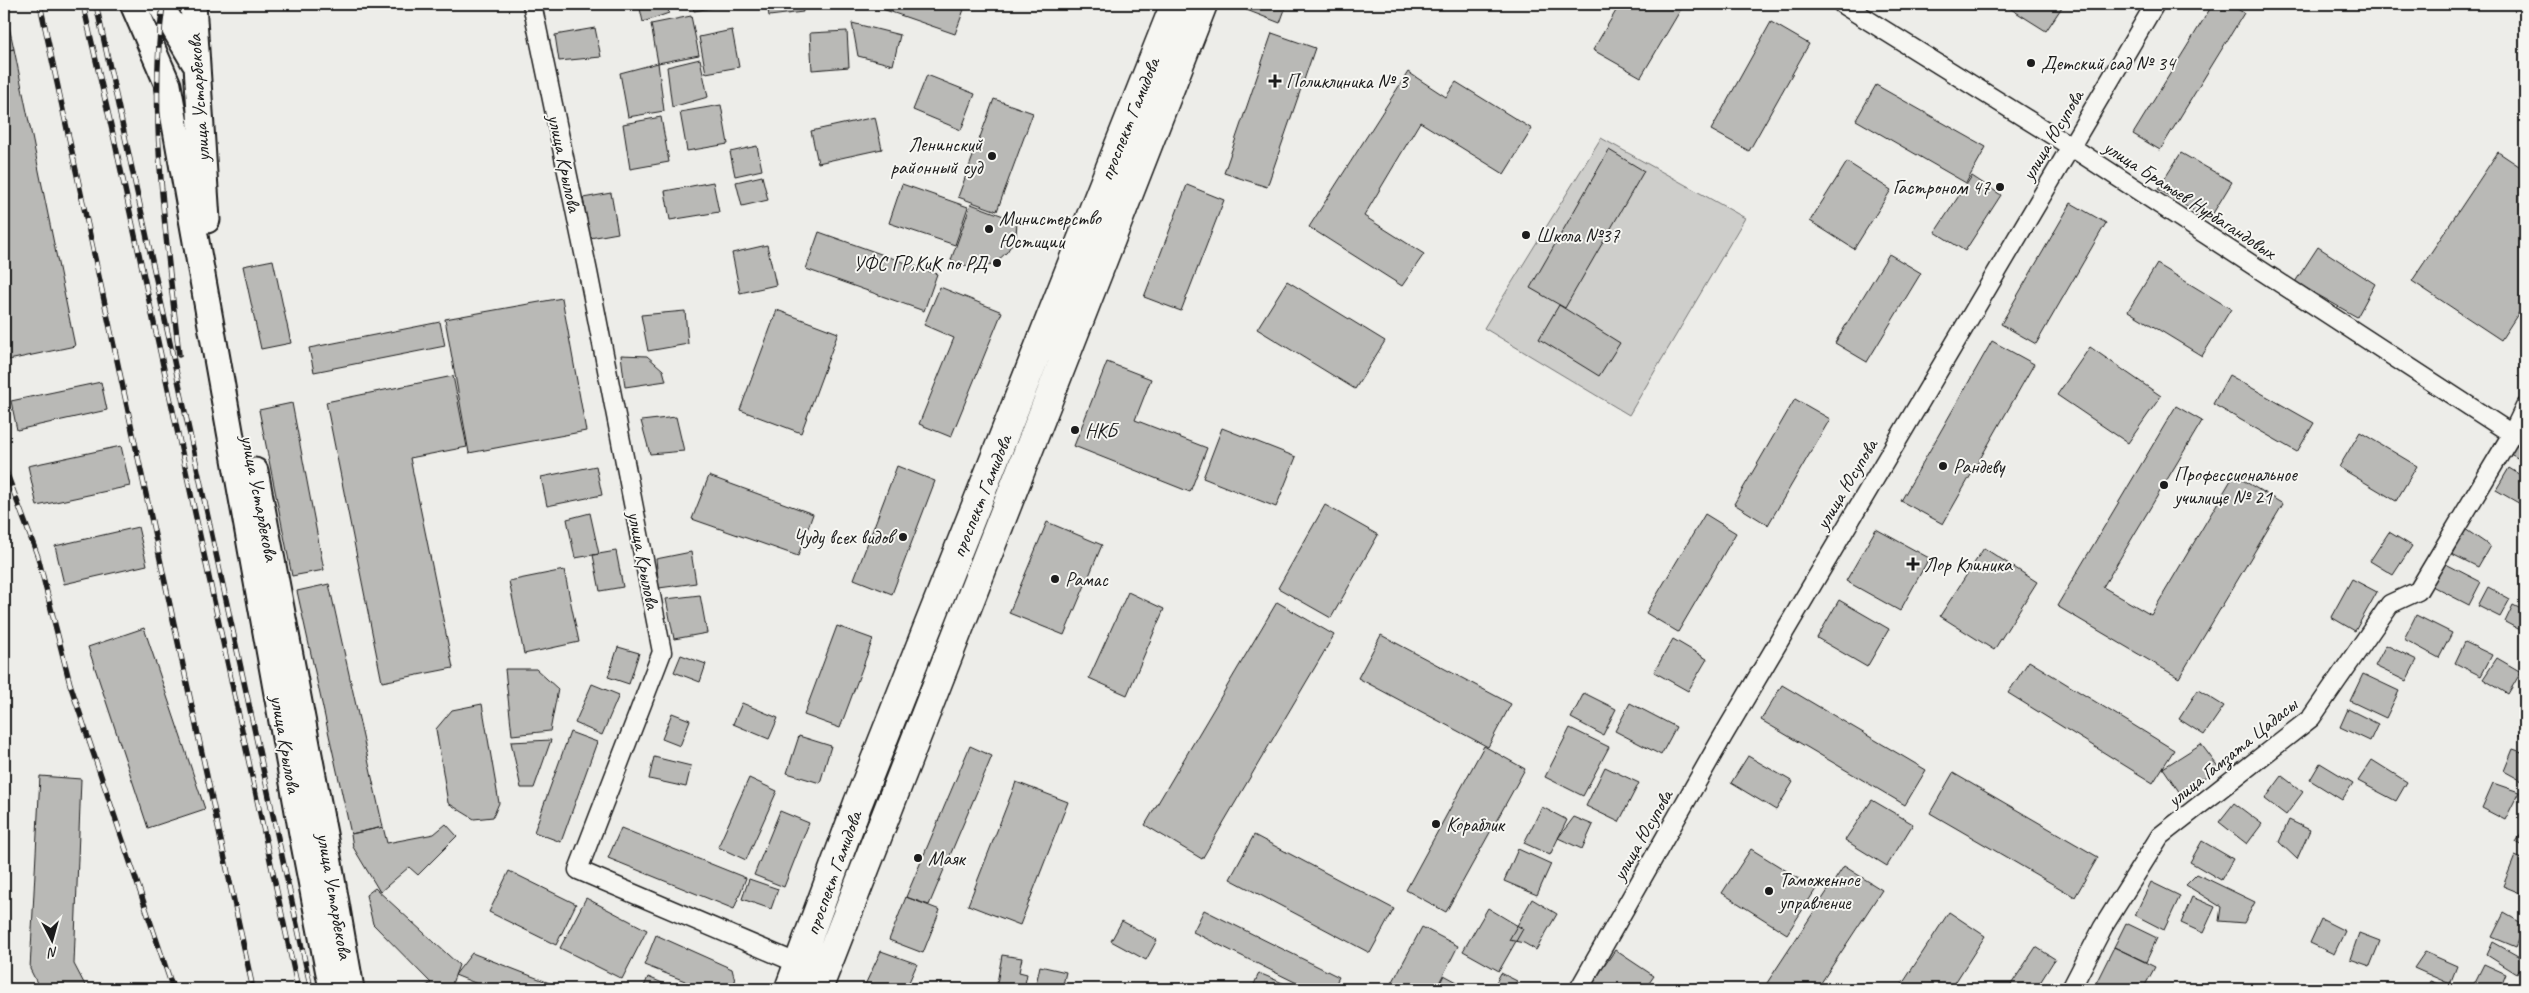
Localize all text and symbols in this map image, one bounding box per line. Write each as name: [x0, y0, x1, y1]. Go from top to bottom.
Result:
street label: улица Устарбекова: [181, 32, 215, 164]
place label: Детский сад № 34: [2041, 51, 2177, 76]
street label: проспект Гамидова: [1094, 53, 1166, 184]
marker: Детский сад № 34: [2025, 57, 2037, 69]
place label: Поликлиника № 3: [1286, 69, 1410, 94]
marker: Поликлиника № 3: [1268, 74, 1282, 88]
street label: улица Юсупова: [2015, 84, 2090, 186]
street label: улица Крылова: [542, 111, 587, 216]
place label: Ленинский районный суд: [891, 132, 984, 180]
street label: улица Братьев Нурбагандовых: [2098, 134, 2282, 266]
marker: Ленинский районный суд: [986, 150, 998, 162]
place label: Гастроном 47: [1893, 175, 1991, 200]
marker: Гастроном 47: [1994, 181, 2006, 193]
place label: Министерство Юстиции: [999, 206, 1102, 254]
marker: Министерство Юстиции: [983, 223, 995, 235]
place label: Школа №37: [1536, 223, 1620, 248]
marker: Школа №37: [1520, 229, 1532, 241]
place label: УФС ГР,КиК по РД: [853, 251, 989, 276]
marker: УФС ГР,КиК по РД: [991, 257, 1003, 269]
place label: НКБ: [1085, 418, 1119, 443]
marker: НКБ: [1069, 424, 1081, 436]
street label: проспект Гамидова: [946, 430, 1018, 561]
street label: улица Устарбекова: [235, 432, 284, 564]
street label: улица Юсупова: [1809, 433, 1884, 535]
place label: Рандеву: [1953, 454, 2006, 479]
marker: Рандеву: [1937, 460, 1949, 472]
place label: Профессиональное училище № 21: [2173, 462, 2298, 510]
marker: Профессиональное училище № 21: [2158, 479, 2170, 491]
street label: улица Крылова: [622, 508, 666, 613]
place label: Чуду всех видов: [793, 525, 898, 550]
marker: Чуду всех видов: [897, 531, 909, 543]
place label: Лор Клиника: [1924, 552, 2013, 577]
marker: Лор Клиника: [1906, 557, 1920, 571]
place label: Рамас: [1065, 567, 1109, 592]
marker: Рамас: [1049, 573, 1061, 585]
street label: улица Гамзата Цадасы: [2162, 691, 2304, 814]
street label: улица Крылова: [264, 692, 307, 797]
street label: улица Юсупова: [1606, 784, 1679, 886]
street label: проспект Гамидова: [800, 806, 868, 938]
place label: Кораблик: [1446, 812, 1506, 837]
marker: Кораблик: [1430, 818, 1442, 830]
street label: улица Устарбекова: [311, 830, 358, 962]
place label: Маяк: [928, 846, 966, 871]
marker: Маяк: [912, 852, 924, 864]
place label: Таможенное управление: [1778, 867, 1861, 915]
marker: Таможенное управление: [1763, 885, 1775, 897]
north arrow: [28, 916, 78, 966]
text: N: [46, 944, 59, 962]

